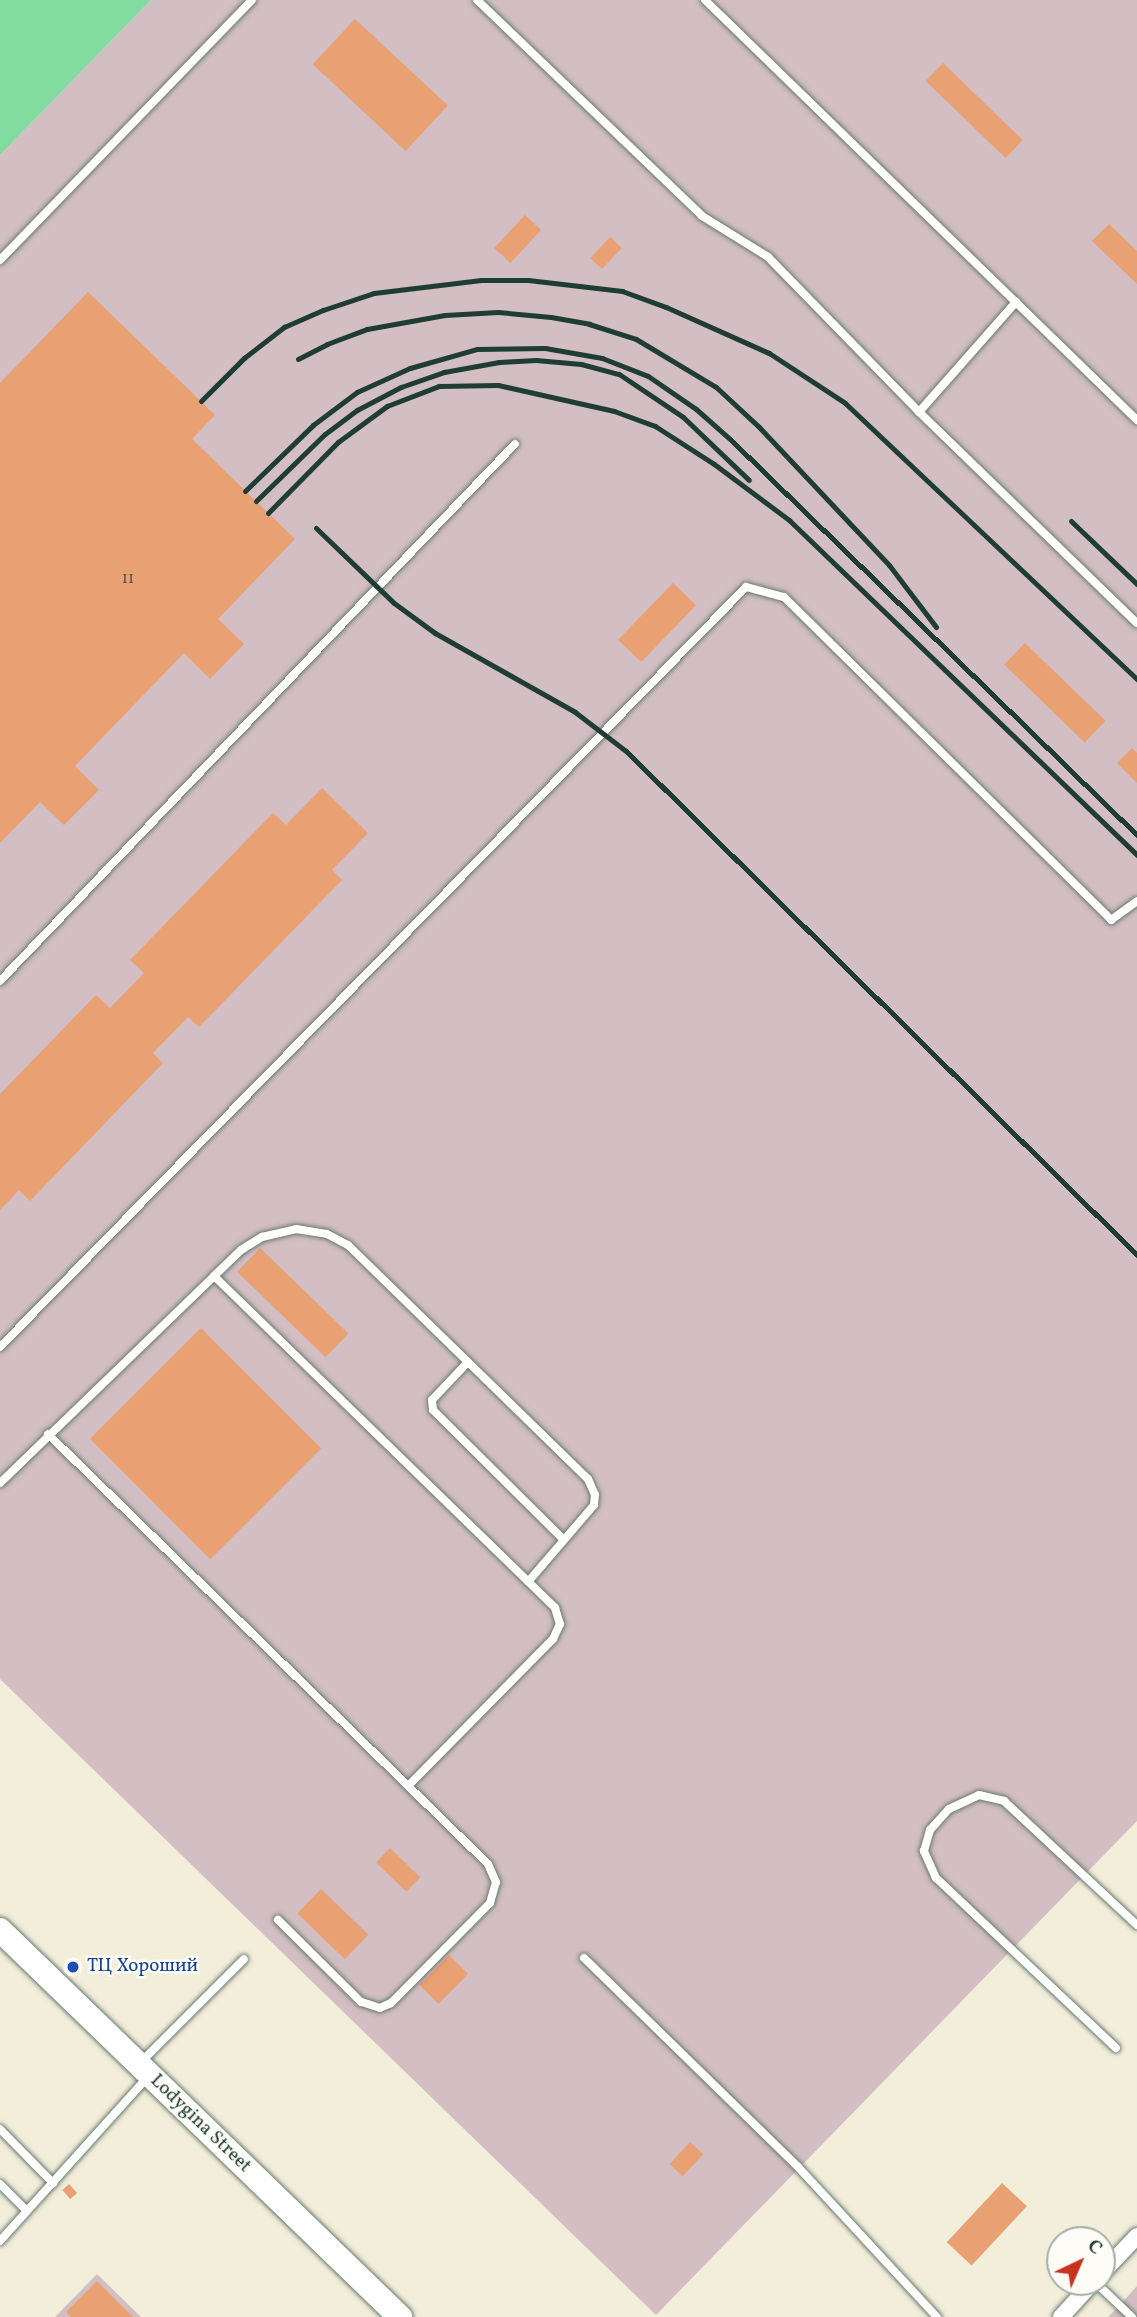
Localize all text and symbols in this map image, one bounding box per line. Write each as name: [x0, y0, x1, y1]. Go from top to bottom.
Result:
house number: 11: [122, 569, 134, 589]
place label: ТЦ Хороший: [87, 1956, 198, 1978]
marker: ТЦ Хороший: [65, 1959, 81, 1975]
street label: Lodygina Street: [145, 2070, 255, 2178]
north arrow: [1046, 2226, 1116, 2296]
text: С: [1081, 2234, 1108, 2261]

